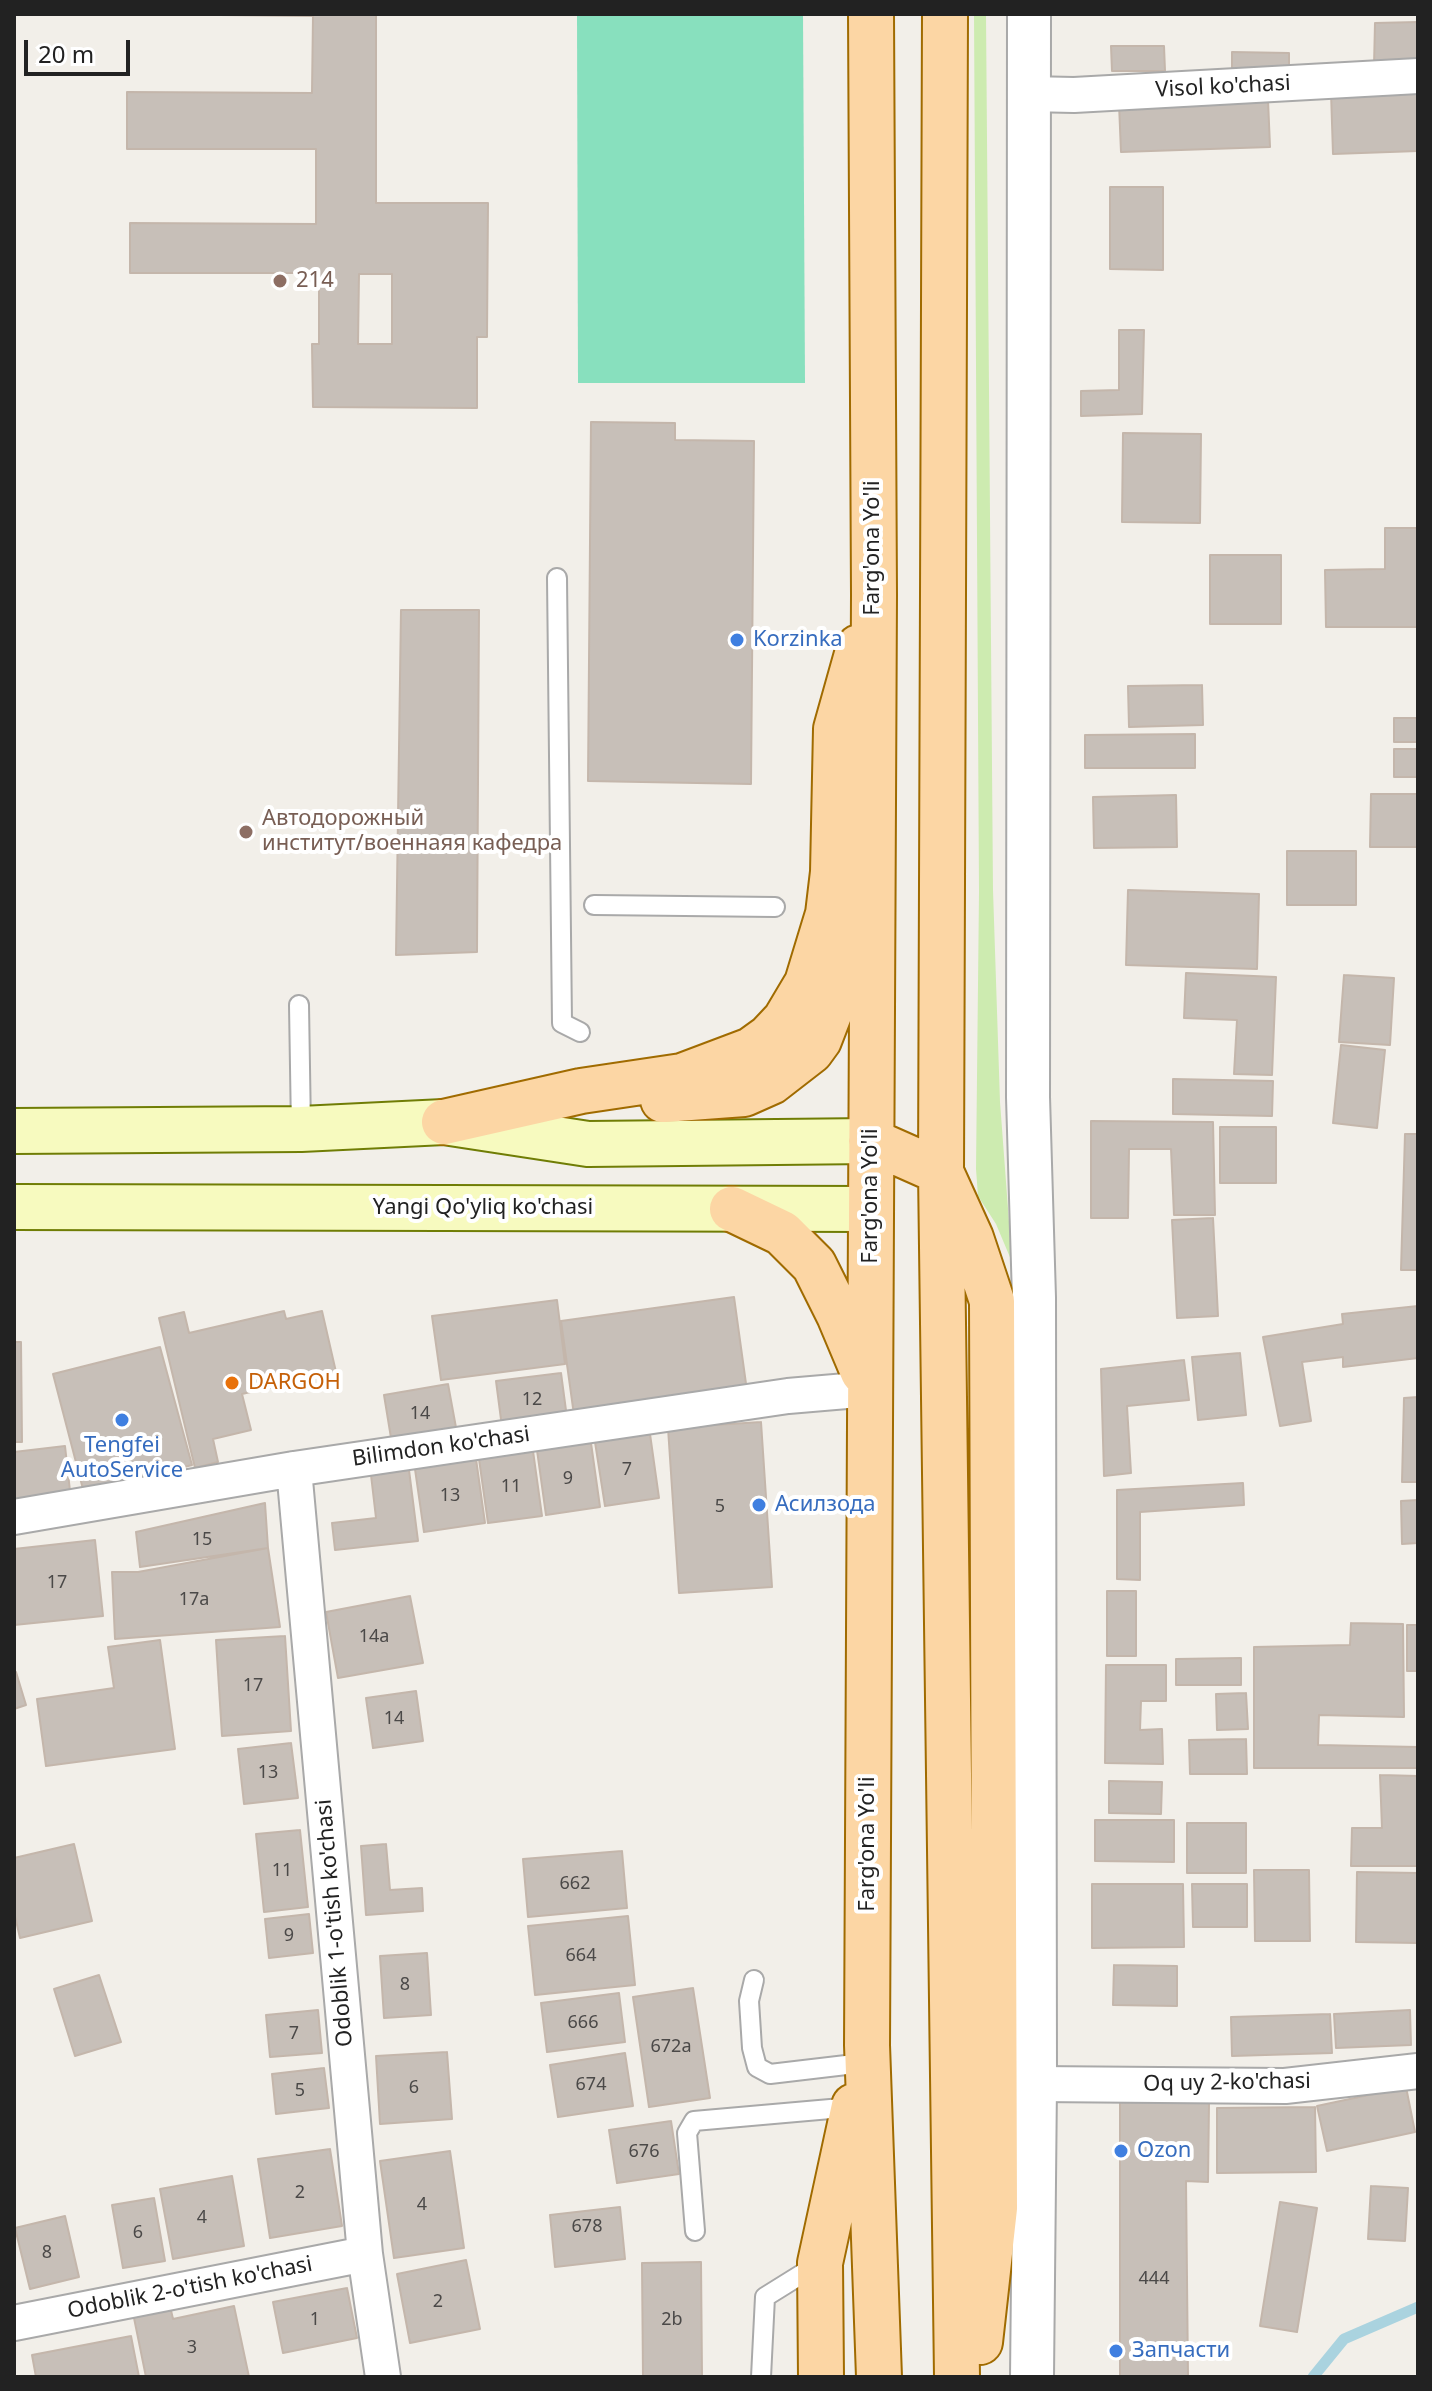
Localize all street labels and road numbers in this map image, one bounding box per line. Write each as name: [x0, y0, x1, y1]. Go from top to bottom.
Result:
street label: Visol ko'chasi: [1155, 70, 1291, 104]
street label: Farg'ona Yo'li: [860, 480, 886, 616]
street label: Farg'ona Yo'li: [858, 1128, 884, 1264]
street label: Yangi Qo'yliq ko'chasi: [373, 1195, 593, 1221]
street label: Bilimdon ko'chasi: [350, 1421, 532, 1473]
street label: Farg'ona Yo'li: [855, 1776, 881, 1912]
street label: Odoblik 1-o'tish ko'chasi: [311, 1798, 359, 2048]
street label: Oq uy 2-ko'chasi: [1143, 2068, 1311, 2098]
street label: Odoblik 2-o'tish ko'chasi: [65, 2251, 315, 2325]

